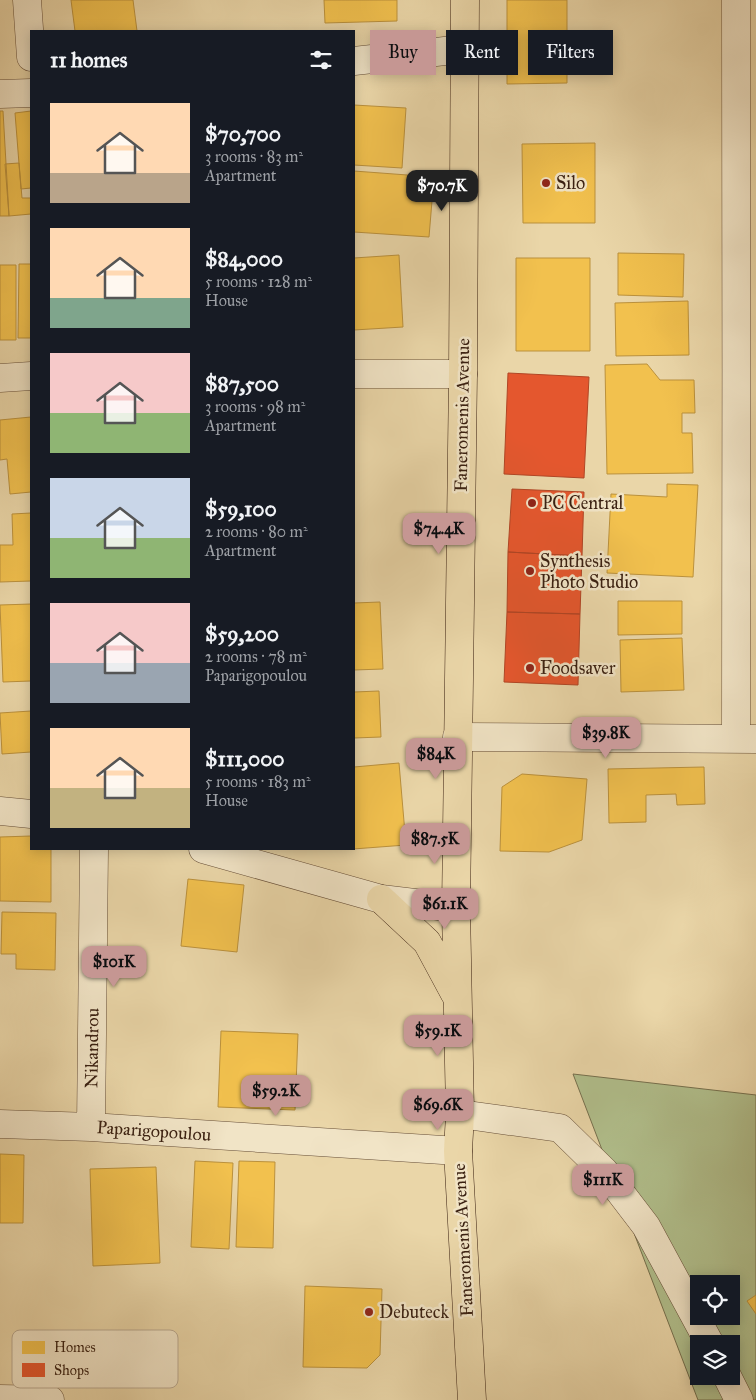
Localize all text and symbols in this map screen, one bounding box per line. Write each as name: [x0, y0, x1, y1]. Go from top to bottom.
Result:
chip: Buy: [370, 30, 436, 75]
chip: Rent: [446, 30, 518, 75]
chip: Filters: [528, 30, 613, 75]
icon: filters: [307, 46, 335, 74]
text: 11 homes: [50, 47, 127, 73]
text: $70,700: [205, 121, 281, 147]
icon: home: [90, 123, 150, 183]
text: 3 rooms · 83 m²: [205, 147, 303, 166]
text: Apartment: [205, 166, 277, 185]
pin: $70.7K: [401, 170, 483, 212]
place label: Silo: [556, 172, 585, 194]
text: $70.7K: [417, 176, 467, 195]
marker: Silo: [540, 177, 552, 189]
text: $84,000: [205, 246, 283, 272]
icon: home: [90, 248, 150, 308]
text: 5 rooms · 128 m²: [205, 272, 312, 291]
text: House: [205, 291, 248, 310]
street label: Faneromenis Avenue: [450, 338, 474, 492]
text: $87,500: [205, 371, 279, 397]
icon: home: [90, 373, 150, 433]
text: 3 rooms · 98 m²: [205, 397, 305, 416]
text: Apartment: [205, 416, 277, 435]
place label: PC Central: [542, 492, 624, 514]
text: $59,100: [205, 496, 277, 522]
marker: PC Central: [526, 497, 538, 509]
icon: home: [90, 498, 150, 558]
pin: $74.4K: [398, 512, 480, 555]
text: $74.4K: [414, 519, 464, 538]
text: 2 rooms · 80 m²: [205, 522, 308, 541]
text: Apartment: [205, 541, 277, 560]
place label: Synthesis Photo Studio: [540, 550, 638, 593]
marker: Synthesis Photo Studio: [524, 565, 536, 577]
text: $59,200: [205, 621, 279, 647]
icon: home: [90, 623, 150, 683]
text: 2 rooms · 78 m²: [205, 647, 307, 666]
place label: Foodsaver: [540, 657, 616, 679]
marker: Foodsaver: [524, 662, 536, 674]
text: Paparigopoulou: [205, 666, 307, 685]
pin: $39.8K: [565, 716, 647, 759]
text: $39.8K: [582, 723, 630, 742]
pin: $84K: [406, 738, 466, 780]
text: $84K: [417, 744, 455, 763]
text: $111,000: [205, 746, 285, 772]
icon: home: [90, 748, 150, 808]
text: 5 rooms · 183 m²: [205, 772, 311, 791]
text: House: [205, 791, 248, 810]
pin: $87.5K: [394, 822, 476, 865]
text: $87.5K: [411, 829, 459, 848]
pin: $61.1K: [404, 888, 486, 930]
text: $61.1K: [422, 894, 468, 913]
pin: $101K: [79, 946, 149, 988]
text: $101K: [93, 952, 135, 971]
street label: Nikandrou: [80, 1007, 104, 1088]
pin: $59.1K: [397, 1014, 479, 1057]
text: $59.1K: [415, 1021, 461, 1040]
pin: $59.2K: [235, 1074, 317, 1117]
text: $59.2K: [252, 1081, 300, 1100]
pin: $69.6K: [397, 1088, 479, 1131]
text: $69.6K: [413, 1095, 463, 1114]
street label: Paparigopoulou: [96, 1116, 212, 1147]
street label: Faneromenis Avenue: [448, 1163, 478, 1317]
pin: $111K: [568, 1164, 638, 1206]
text: $111K: [583, 1170, 623, 1189]
map controls: [690, 1275, 740, 1385]
button: locate: [690, 1275, 740, 1325]
place label: Debuteck: [379, 1301, 449, 1323]
marker: Debuteck: [363, 1306, 375, 1318]
legend: [12, 1330, 178, 1388]
button: layers: [690, 1335, 740, 1385]
text: Homes: [54, 1339, 96, 1356]
text: Shops: [54, 1362, 89, 1379]

